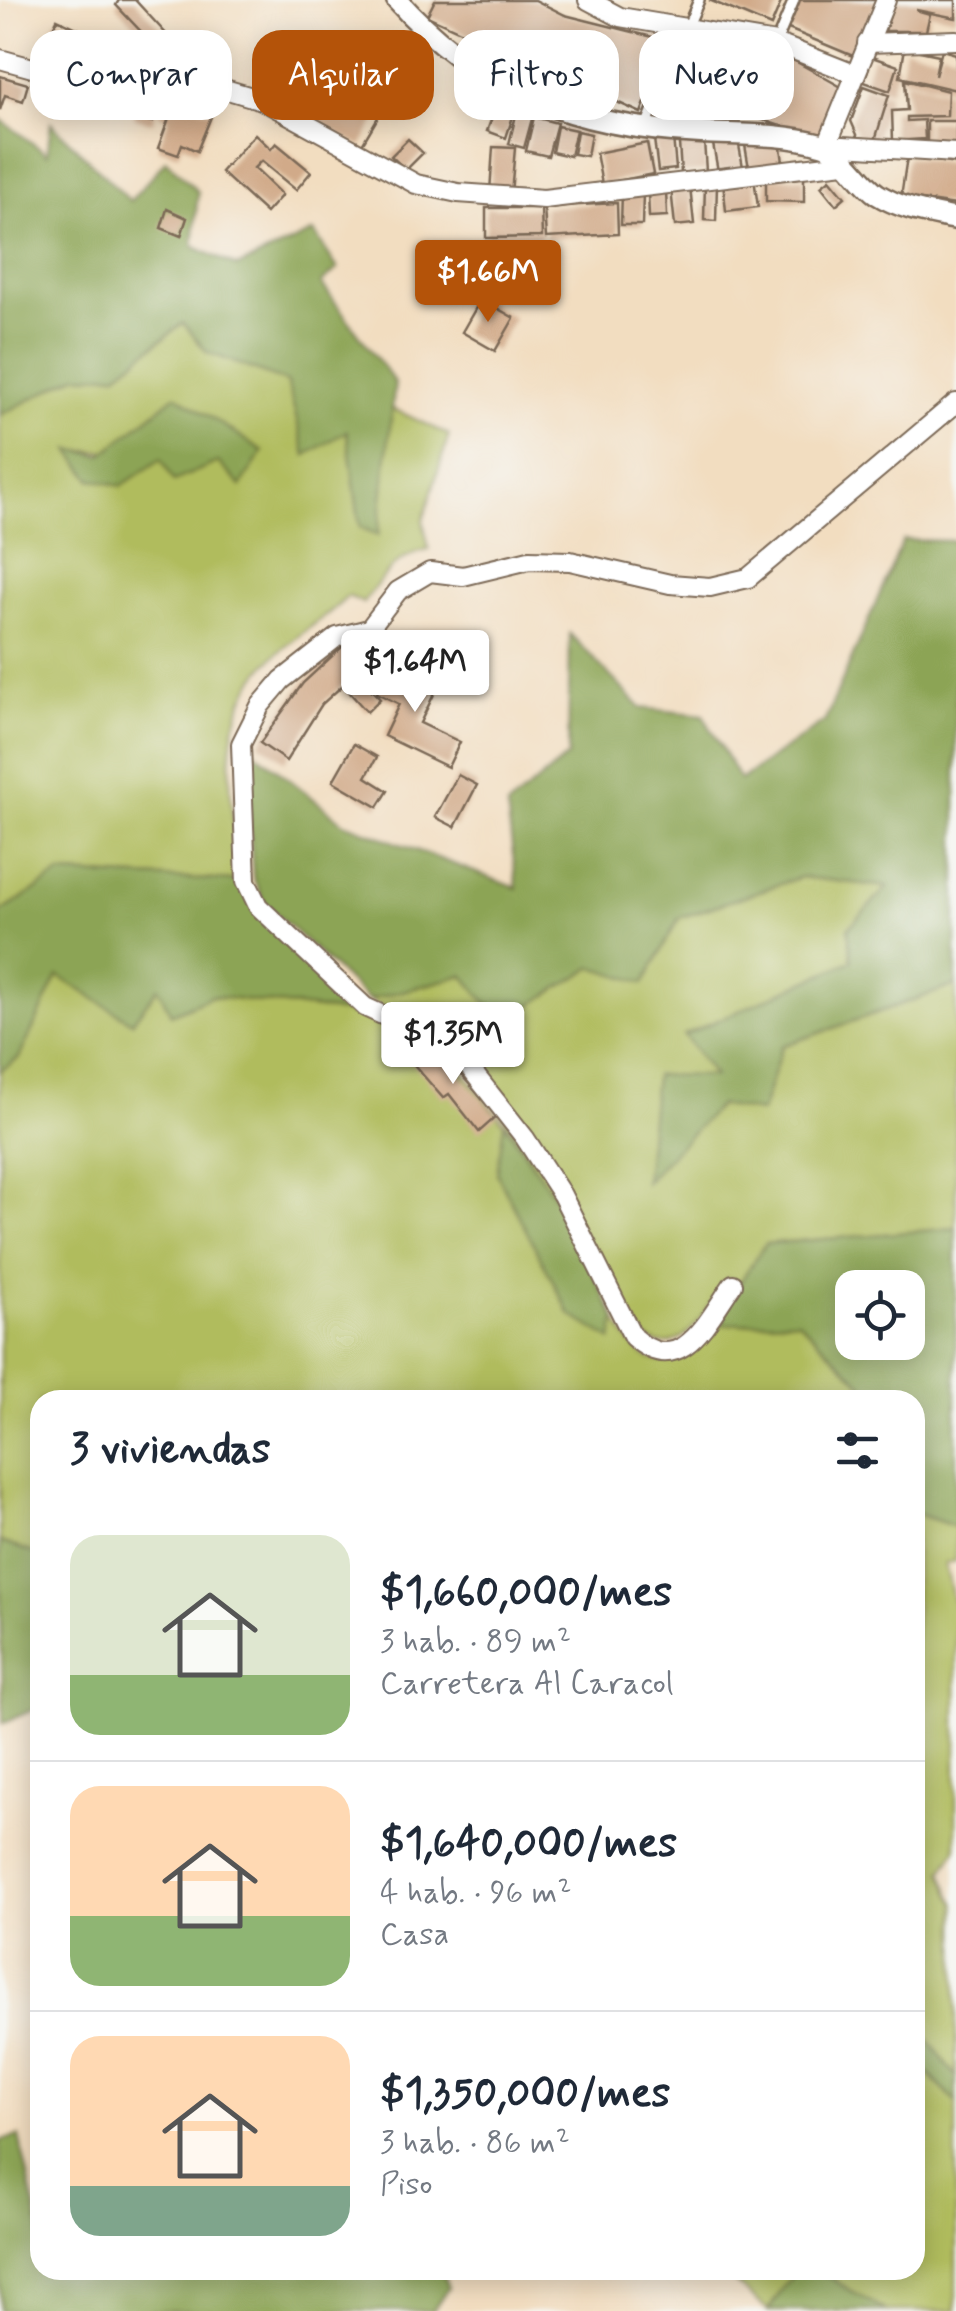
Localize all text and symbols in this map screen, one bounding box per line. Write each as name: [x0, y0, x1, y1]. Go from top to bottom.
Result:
chip: Comprar: [30, 30, 232, 120]
chip: Alquilar: [252, 30, 434, 120]
chip: Filtros: [454, 30, 619, 120]
chip: Nuevo: [639, 30, 794, 120]
pin: $1.66M: [407, 240, 569, 325]
text: $1.66M: [437, 251, 539, 293]
pin: $1.64M: [334, 630, 496, 715]
text: $1.64M: [363, 641, 467, 683]
pin: $1.35M: [372, 1002, 534, 1087]
text: $1.35M: [403, 1013, 503, 1055]
map controls: [835, 1270, 925, 1360]
button: locate: [835, 1270, 925, 1360]
text: 3 viviendas: [70, 1423, 270, 1478]
icon: filters: [830, 1423, 885, 1478]
text: $1,660,000/mes: [380, 1566, 672, 1621]
icon: home: [150, 1575, 270, 1695]
text: 3 hab. · 89 m²: [380, 1621, 571, 1663]
text: Carretera Al Caracol: [380, 1663, 673, 1705]
text: $1,640,000/mes: [380, 1817, 677, 1872]
icon: home: [150, 1826, 270, 1946]
text: 4 hab. · 96 m²: [380, 1872, 571, 1914]
text: Casa: [380, 1914, 449, 1956]
text: $1,350,000/mes: [380, 2067, 670, 2122]
icon: home: [150, 2076, 270, 2196]
text: 3 hab. · 86 m²: [380, 2122, 570, 2164]
text: Piso: [380, 2164, 433, 2206]

